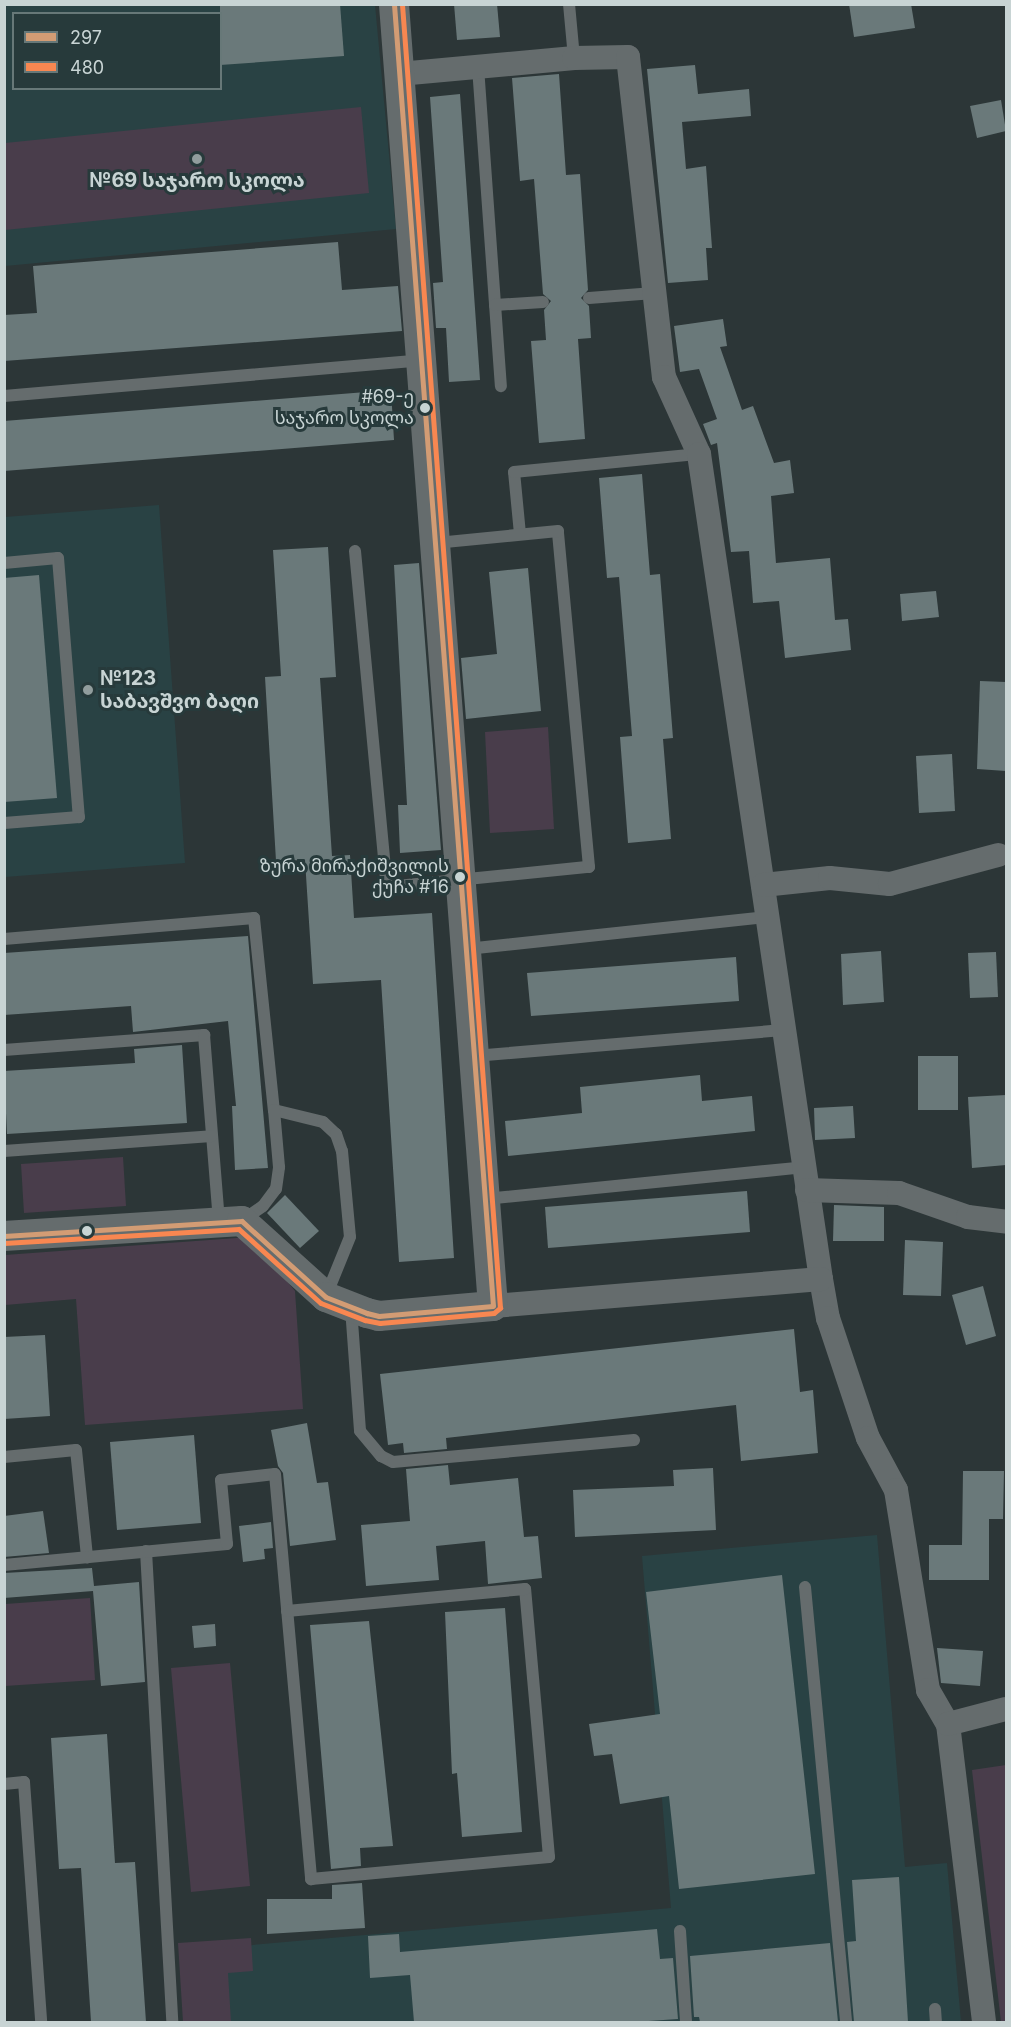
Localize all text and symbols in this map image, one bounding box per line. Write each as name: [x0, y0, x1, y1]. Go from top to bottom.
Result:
legend: [12, 12, 222, 90]
text: 297: [70, 27, 102, 48]
text: 480: [70, 57, 104, 78]
marker: №69 საჯარო სკოლა: [190, 152, 204, 166]
place label: №69 საჯარო სკოლა: [89, 168, 305, 192]
place label: #69-ე საჯარო სკოლა: [275, 387, 414, 430]
marker: #69-ე საჯარო სკოლა: [419, 402, 431, 414]
place label: №123 საბავშვო ბაღი: [100, 666, 259, 713]
marker: №123 საბავშვო ბაღი: [81, 683, 95, 697]
place label: ზურა მირაქიშვილის ქუჩა #16: [260, 856, 449, 898]
marker: ზურა მირაქიშვილის ქუჩა #16: [454, 871, 466, 883]
unlabelled marker: [81, 1225, 93, 1237]

